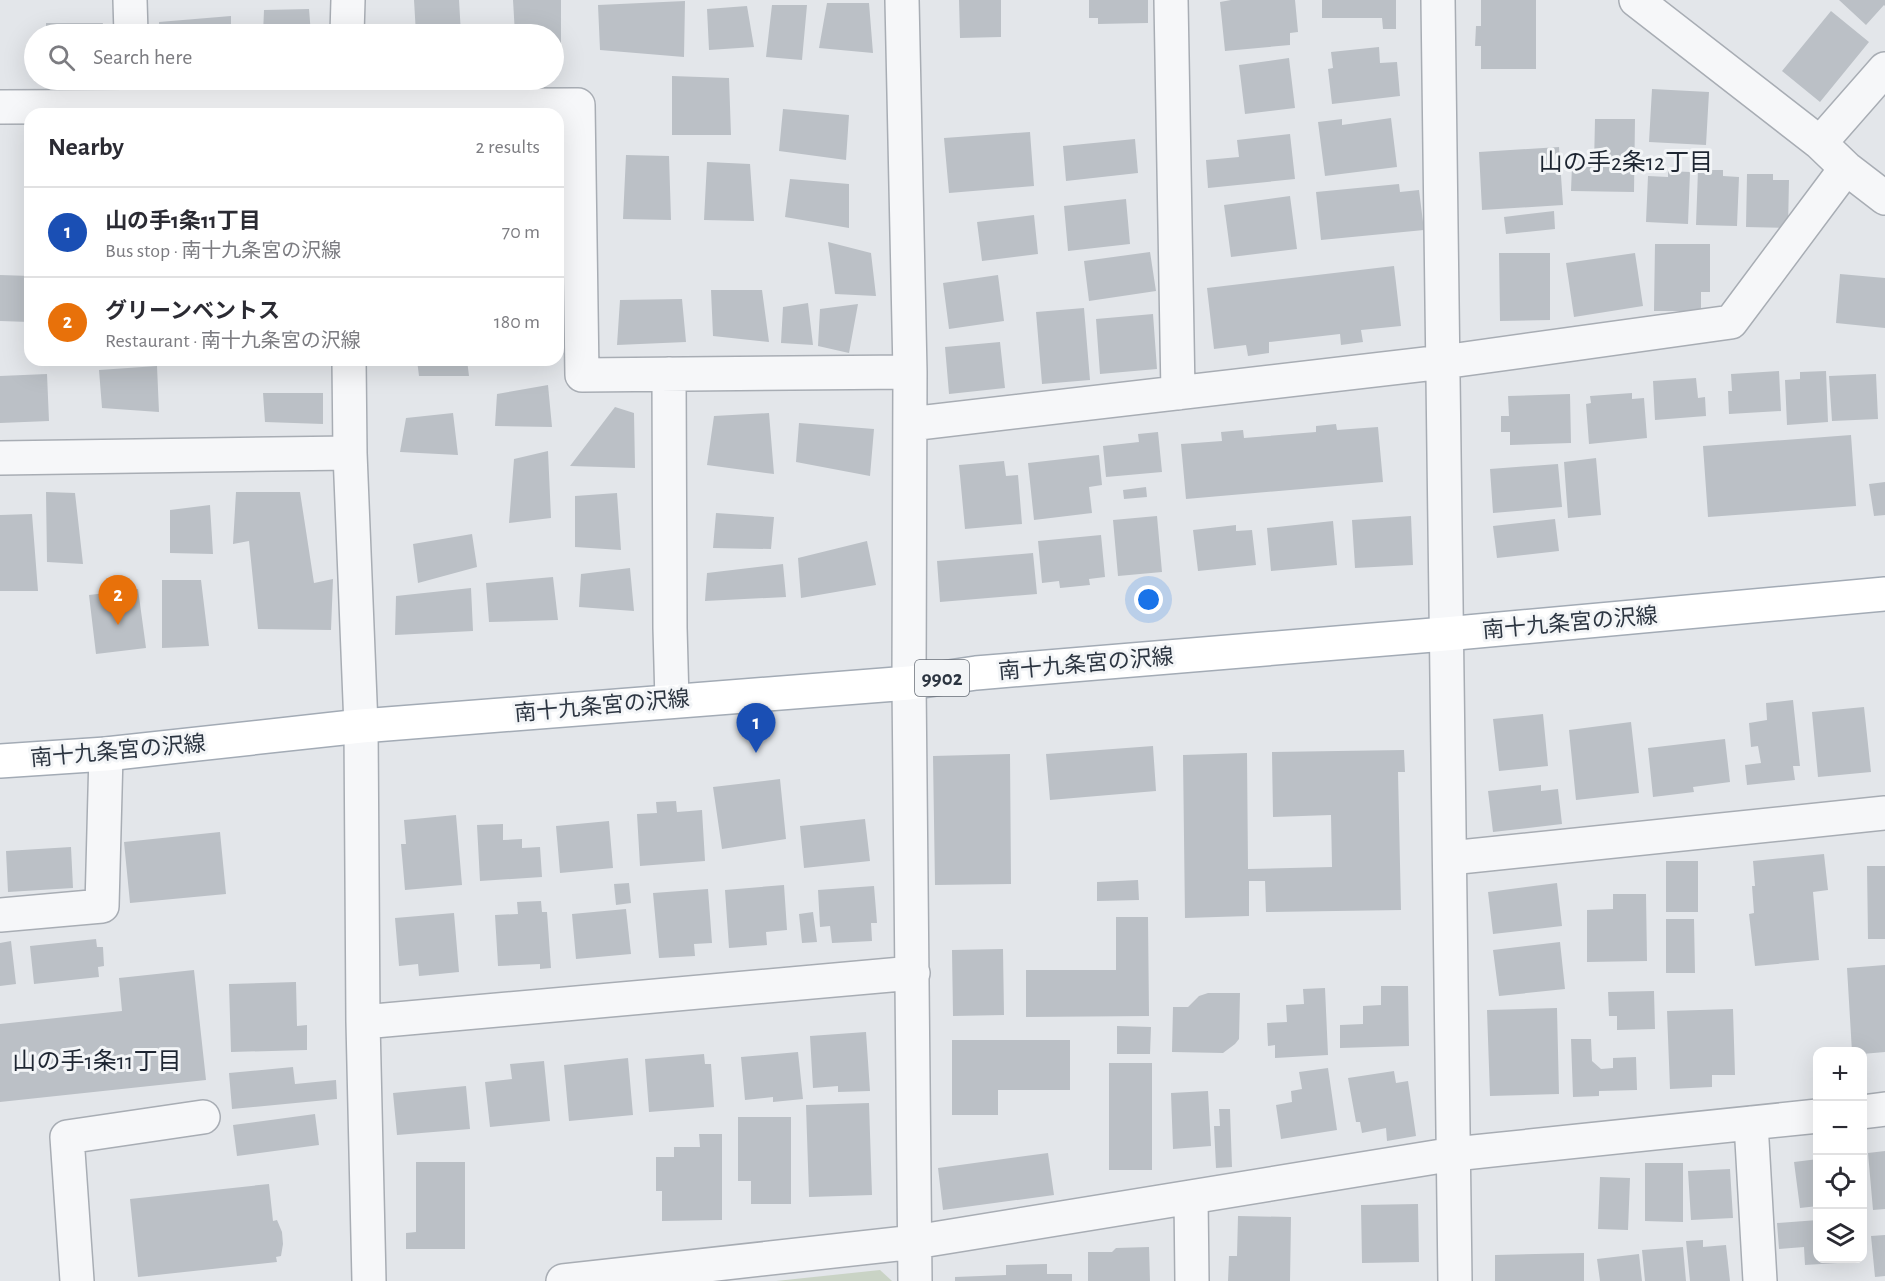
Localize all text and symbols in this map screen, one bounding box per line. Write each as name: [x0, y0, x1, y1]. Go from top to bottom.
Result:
search box: [24, 24, 564, 90]
icon: search: [45, 41, 78, 74]
text: Search here: [93, 46, 192, 68]
text: Nearby: [48, 134, 124, 160]
text: 2 results: [476, 137, 540, 157]
district label: 山の手2条12丁目: [1539, 149, 1713, 175]
text: 山の手1条11丁目: [105, 210, 261, 232]
text: 1: [64, 222, 71, 242]
text: 70 m: [502, 222, 540, 242]
text: Bus stop · 南十九条宮の沢線: [105, 241, 341, 261]
text: グリーンベントス: [105, 300, 280, 322]
text: 2: [63, 312, 72, 332]
text: 180 m: [494, 312, 540, 332]
text: Restaurant · 南十九条宮の沢線: [105, 331, 361, 351]
pin: 2: [98, 576, 138, 625]
your location: [1134, 585, 1163, 614]
street label: 南十九条宮の沢線: [1481, 603, 1659, 642]
street label: 南十九条宮の沢線: [997, 644, 1175, 683]
road number: 9902: [915, 660, 969, 696]
street label: 南十九条宮の沢線: [513, 686, 691, 725]
pin: 1: [736, 704, 776, 753]
street label: 南十九条宮の沢線: [29, 731, 207, 770]
map controls: [1813, 1047, 1867, 1263]
button: +: [1813, 1047, 1867, 1101]
district label: 山の手1条11丁目: [13, 1048, 181, 1074]
button: −: [1813, 1101, 1867, 1155]
button: locate: [1813, 1155, 1867, 1209]
button: layers: [1813, 1209, 1867, 1263]

